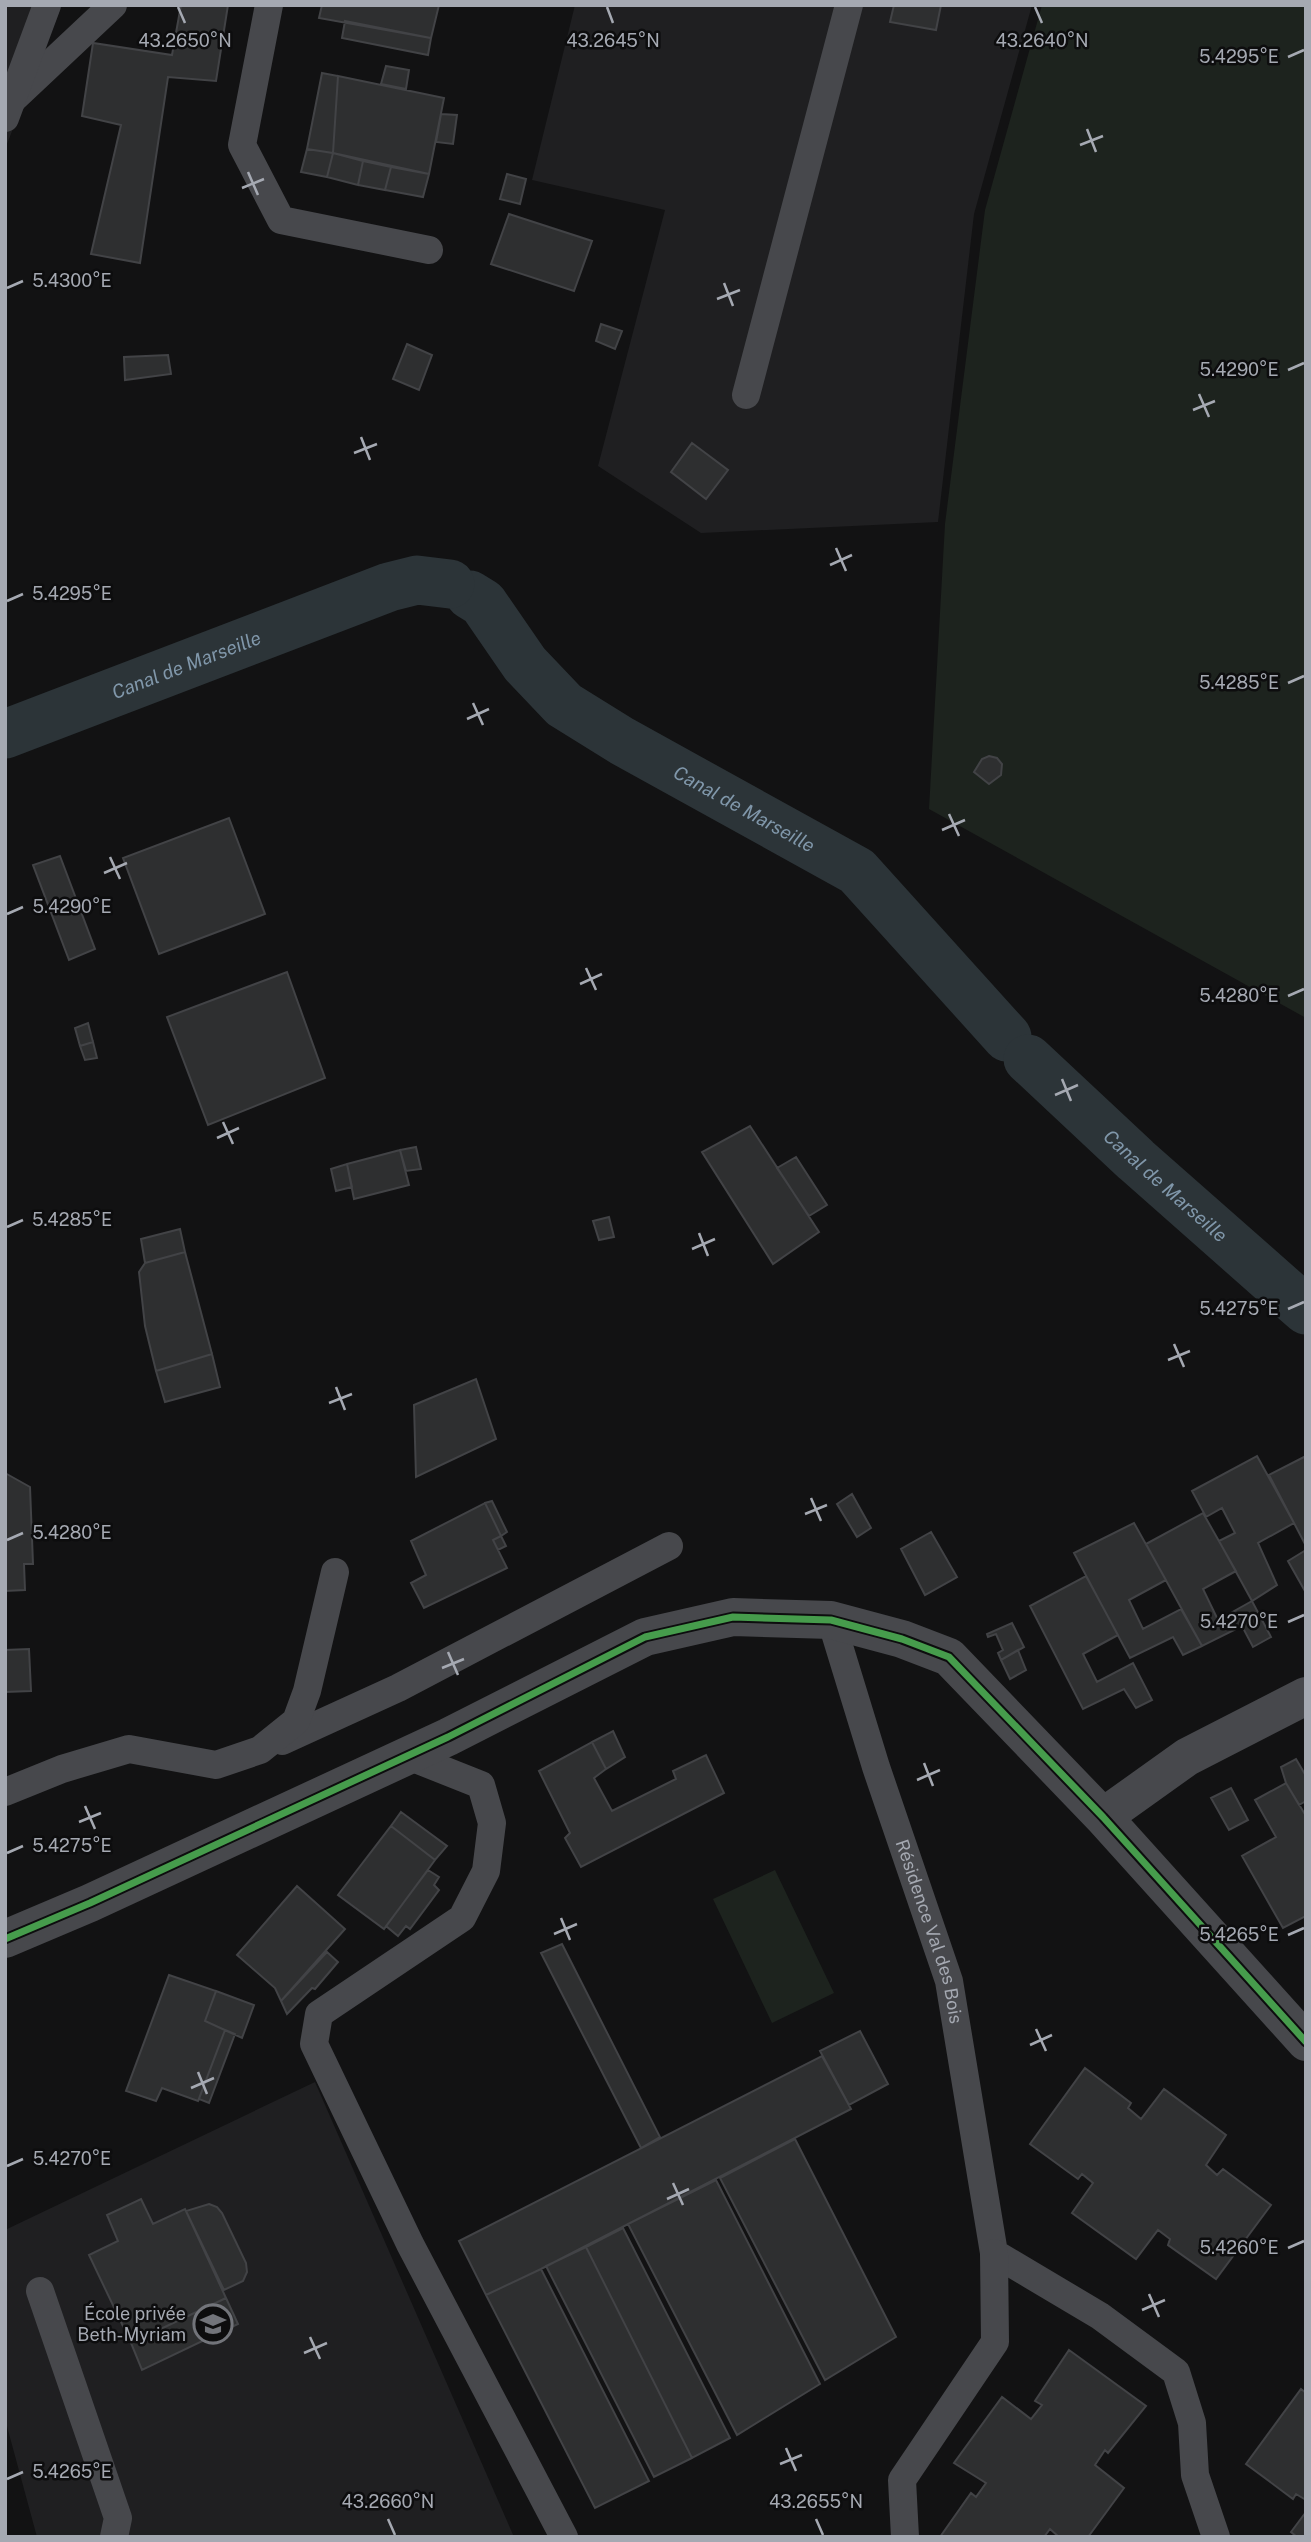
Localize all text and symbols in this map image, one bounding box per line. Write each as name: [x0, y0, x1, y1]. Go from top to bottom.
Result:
text: 43.2650°N: [138, 30, 232, 51]
text: 43.2645°N: [566, 30, 660, 51]
text: 43.2640°N: [995, 30, 1089, 51]
text: 5.4295°E: [1199, 46, 1279, 67]
text: 5.4300°E: [32, 270, 112, 291]
text: 5.4290°E: [1199, 359, 1279, 380]
text: 5.4295°E: [32, 583, 112, 604]
water label: Canal de Marseille: [108, 626, 264, 703]
text: 5.4285°E: [1199, 672, 1279, 693]
water label: Canal de Marseille: [670, 761, 819, 857]
text: 5.4290°E: [32, 896, 112, 917]
text: 5.4280°E: [1199, 985, 1279, 1006]
water label: Canal de Marseille: [1099, 1125, 1232, 1246]
text: 5.4285°E: [32, 1209, 112, 1230]
text: 5.4275°E: [1199, 1298, 1279, 1319]
text: 5.4280°E: [32, 1522, 112, 1543]
text: 5.4270°E: [1200, 1611, 1278, 1632]
text: 5.4275°E: [32, 1835, 112, 1856]
street label: Résidence Val des Bois: [892, 1837, 967, 2025]
text: 5.4265°E: [1199, 1924, 1279, 1945]
text: 5.4270°E: [33, 2148, 111, 2169]
text: 5.4260°E: [1199, 2237, 1279, 2258]
place label: École privée Beth-Myriam: [77, 2302, 186, 2345]
school or university icon: École privée Beth-Myriam: [192, 2303, 234, 2345]
text: 5.4265°E: [32, 2461, 112, 2482]
text: 43.2660°N: [342, 2491, 434, 2512]
text: 43.2655°N: [769, 2491, 863, 2512]

